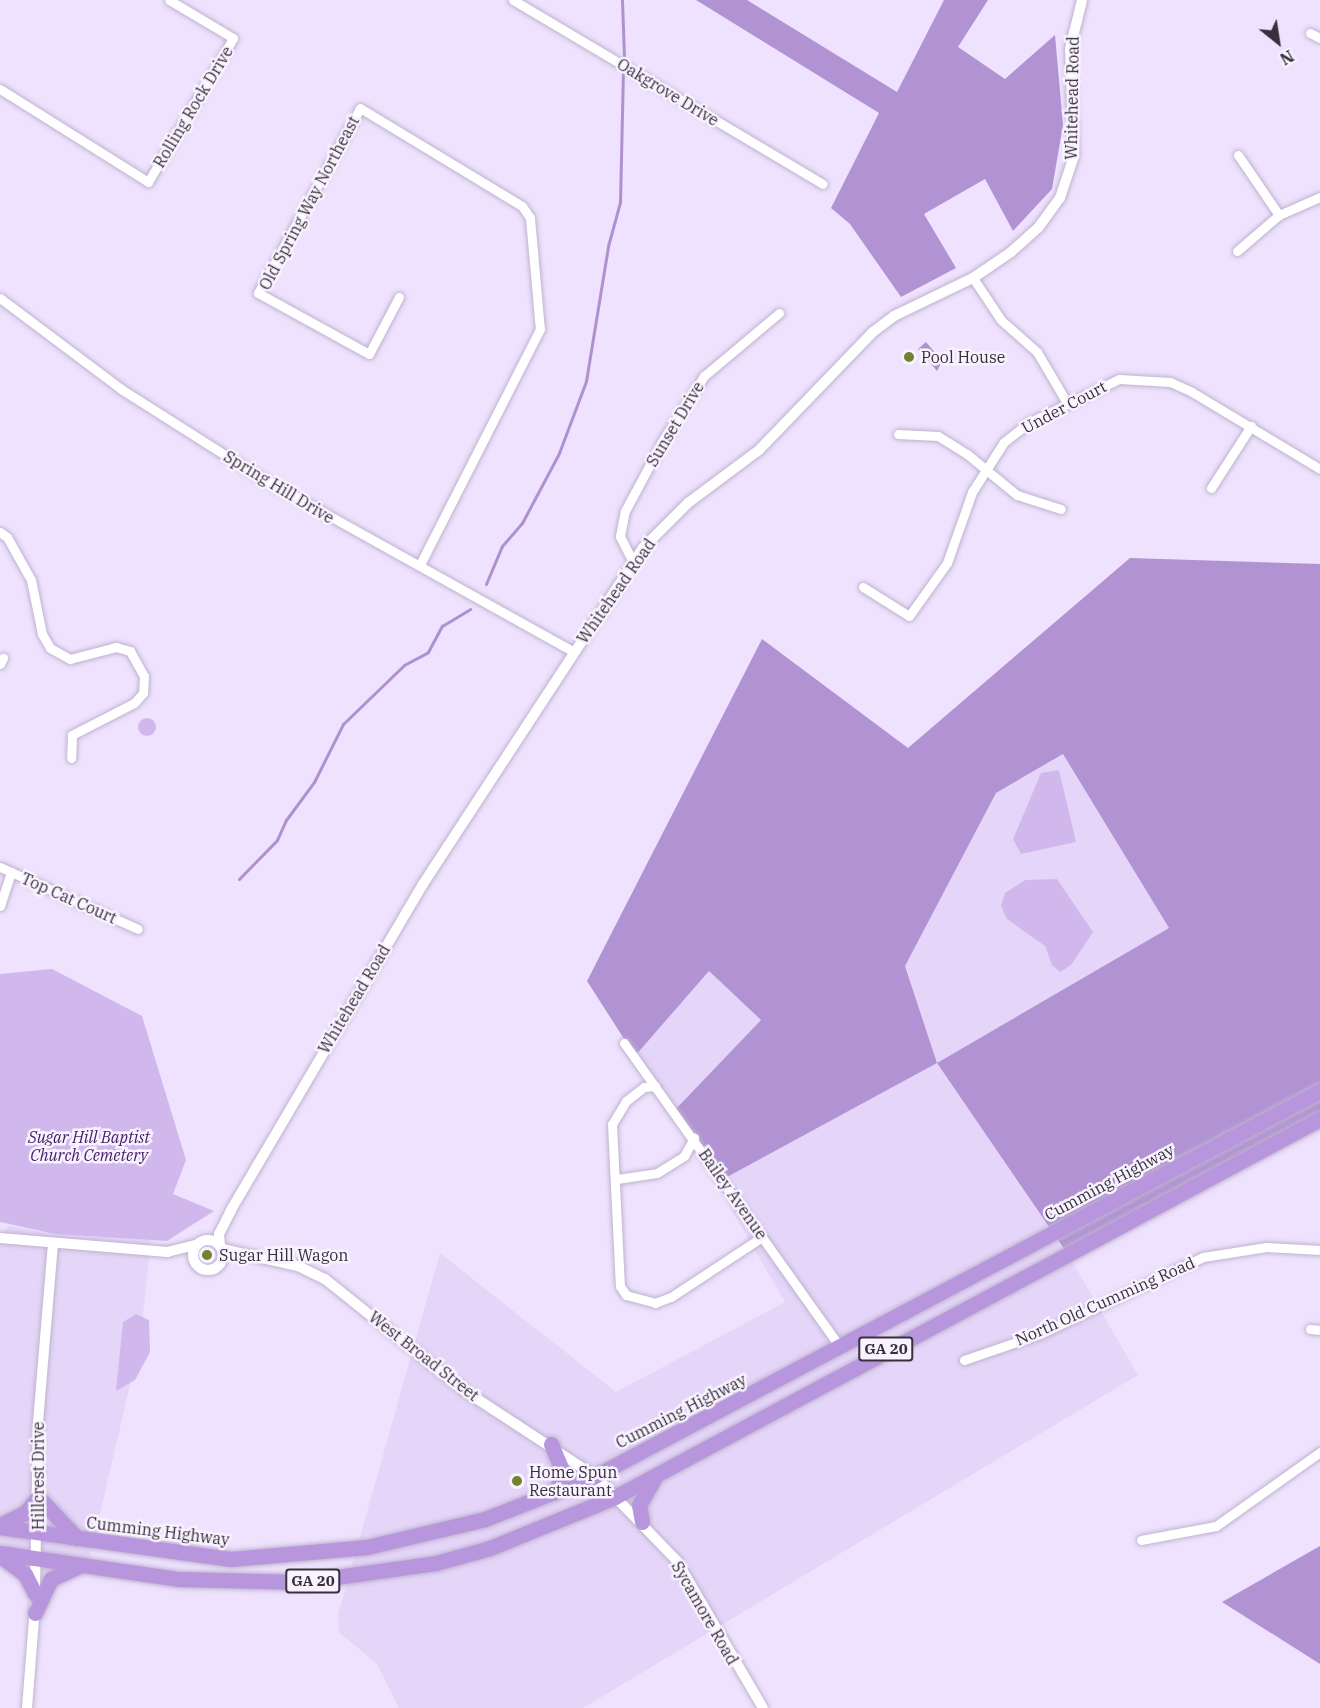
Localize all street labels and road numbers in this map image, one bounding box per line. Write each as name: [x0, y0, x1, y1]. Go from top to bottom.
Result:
street label: Whitehead Road: [1061, 36, 1083, 160]
street label: Rolling Rock Drive: [149, 43, 237, 171]
street label: Oakgrove Drive: [614, 54, 722, 130]
street label: Old Spring Way Northeast: [255, 113, 363, 293]
street label: Under Court: [1018, 377, 1110, 437]
street label: Sunset Drive: [642, 378, 708, 470]
street label: Spring Hill Drive: [220, 447, 338, 527]
street label: Whitehead Road: [573, 535, 659, 647]
street label: Top Cat Court: [18, 868, 120, 928]
street label: Whitehead Road: [314, 941, 394, 1057]
street label: Cumming Highway: [1041, 1140, 1177, 1224]
street label: Bailey Avenue: [695, 1145, 771, 1243]
street label: North Old Cumming Road: [1012, 1253, 1198, 1349]
street label: West Broad Street: [365, 1307, 483, 1405]
road number: GA 20: [858, 1337, 914, 1361]
street label: Cumming Highway: [612, 1370, 750, 1452]
street label: Hillcrest Drive: [28, 1422, 48, 1530]
street label: Cumming Highway: [85, 1513, 231, 1549]
street label: Sycamore Road: [668, 1558, 742, 1668]
road number: GA 20: [284, 1569, 342, 1593]

